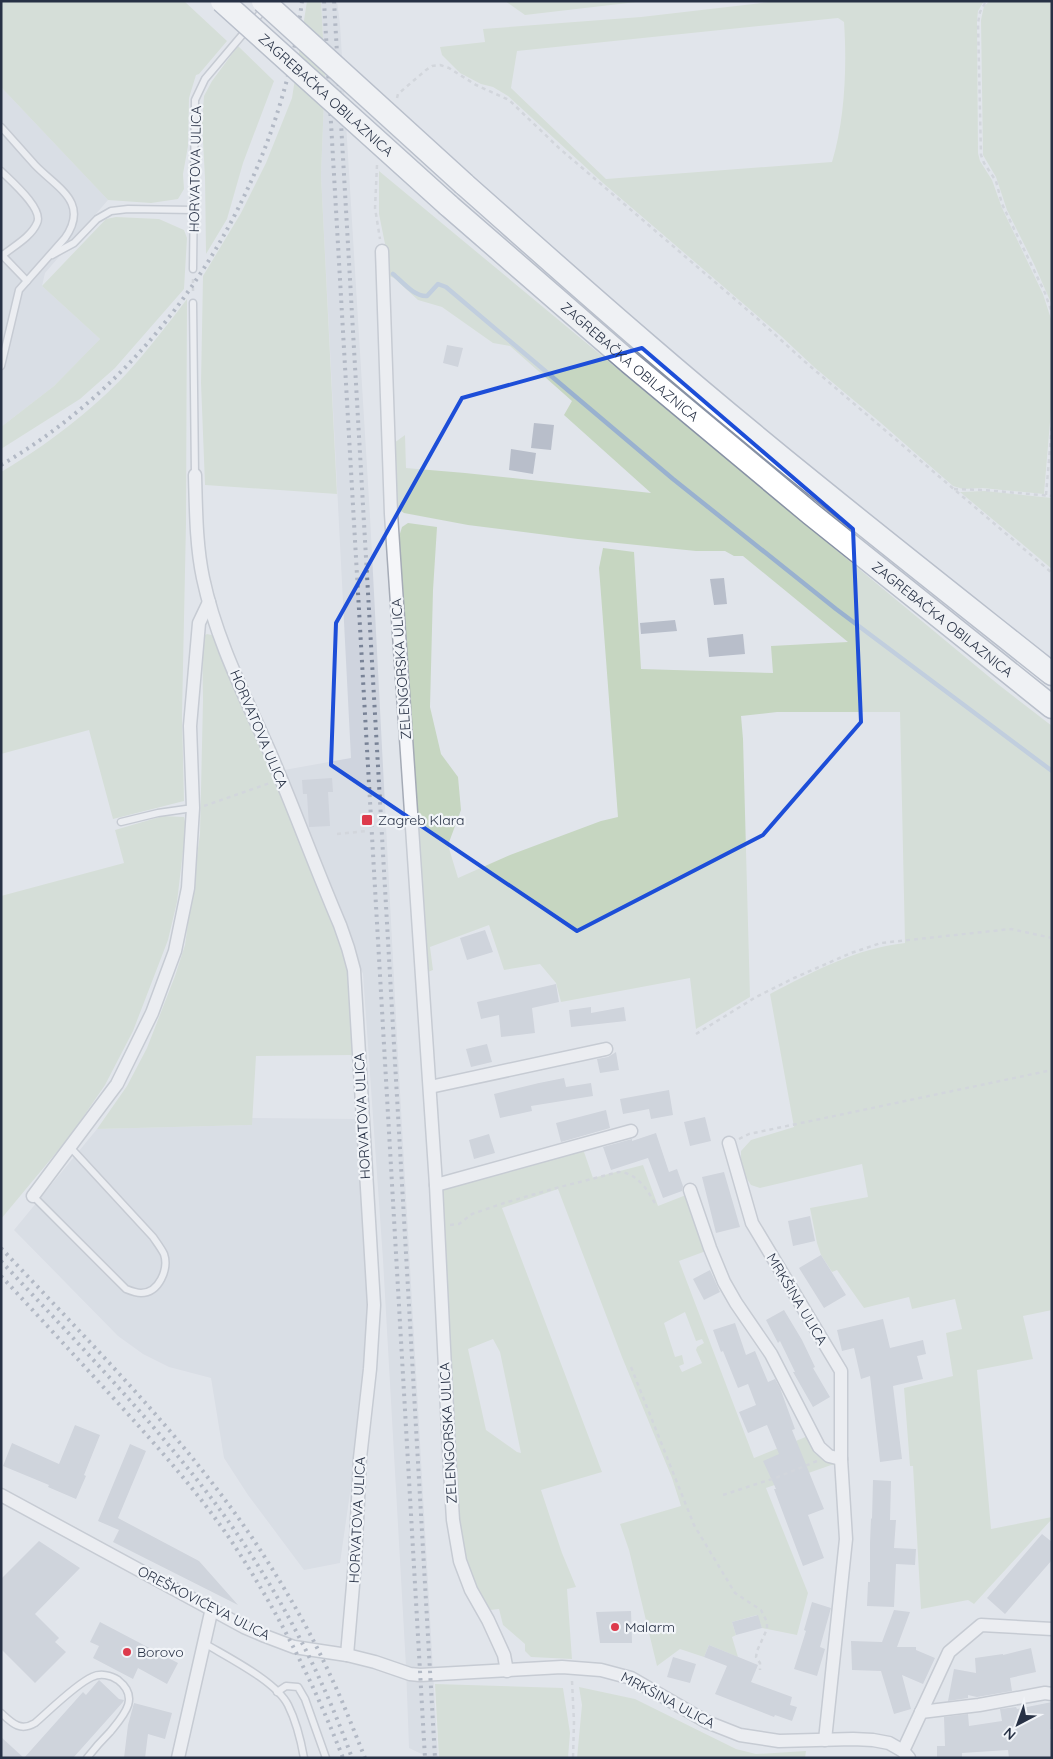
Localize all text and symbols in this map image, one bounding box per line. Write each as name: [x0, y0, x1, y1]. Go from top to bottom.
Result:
street label: ZAGREBAČKA OBILAZNICA: [255, 29, 397, 160]
street label: HORVATOVA ULICA: [185, 105, 205, 233]
street label: ZAGREBAČKA OBILAZNICA: [557, 298, 702, 426]
street label: ZAGREBAČKA OBILAZNICA: [868, 557, 1017, 681]
street label: ZELENGORSKA ULICA: [387, 598, 415, 740]
street label: HORVATOVA ULICA: [226, 667, 292, 791]
place label: Zagreb Klara: [378, 811, 464, 829]
marker: Zagreb Klara: [360, 813, 374, 827]
street label: HORVATOVA ULICA: [350, 1052, 374, 1180]
street label: MRKŠINA ULICA: [763, 1250, 831, 1348]
street label: ZELENGORSKA ULICA: [435, 1362, 461, 1504]
street label: HORVATOVA ULICA: [345, 1456, 369, 1584]
street label: OREŠKOVIĆEVA ULICA: [135, 1562, 273, 1644]
place label: Malarm: [625, 1618, 675, 1636]
marker: Malarm: [609, 1621, 621, 1633]
place label: Borovo: [137, 1643, 184, 1661]
marker: Borovo: [121, 1646, 133, 1658]
street label: MRKŠINA ULICA: [618, 1668, 718, 1732]
north arrow: [993, 1699, 1043, 1749]
text: N: [1000, 1724, 1019, 1744]

